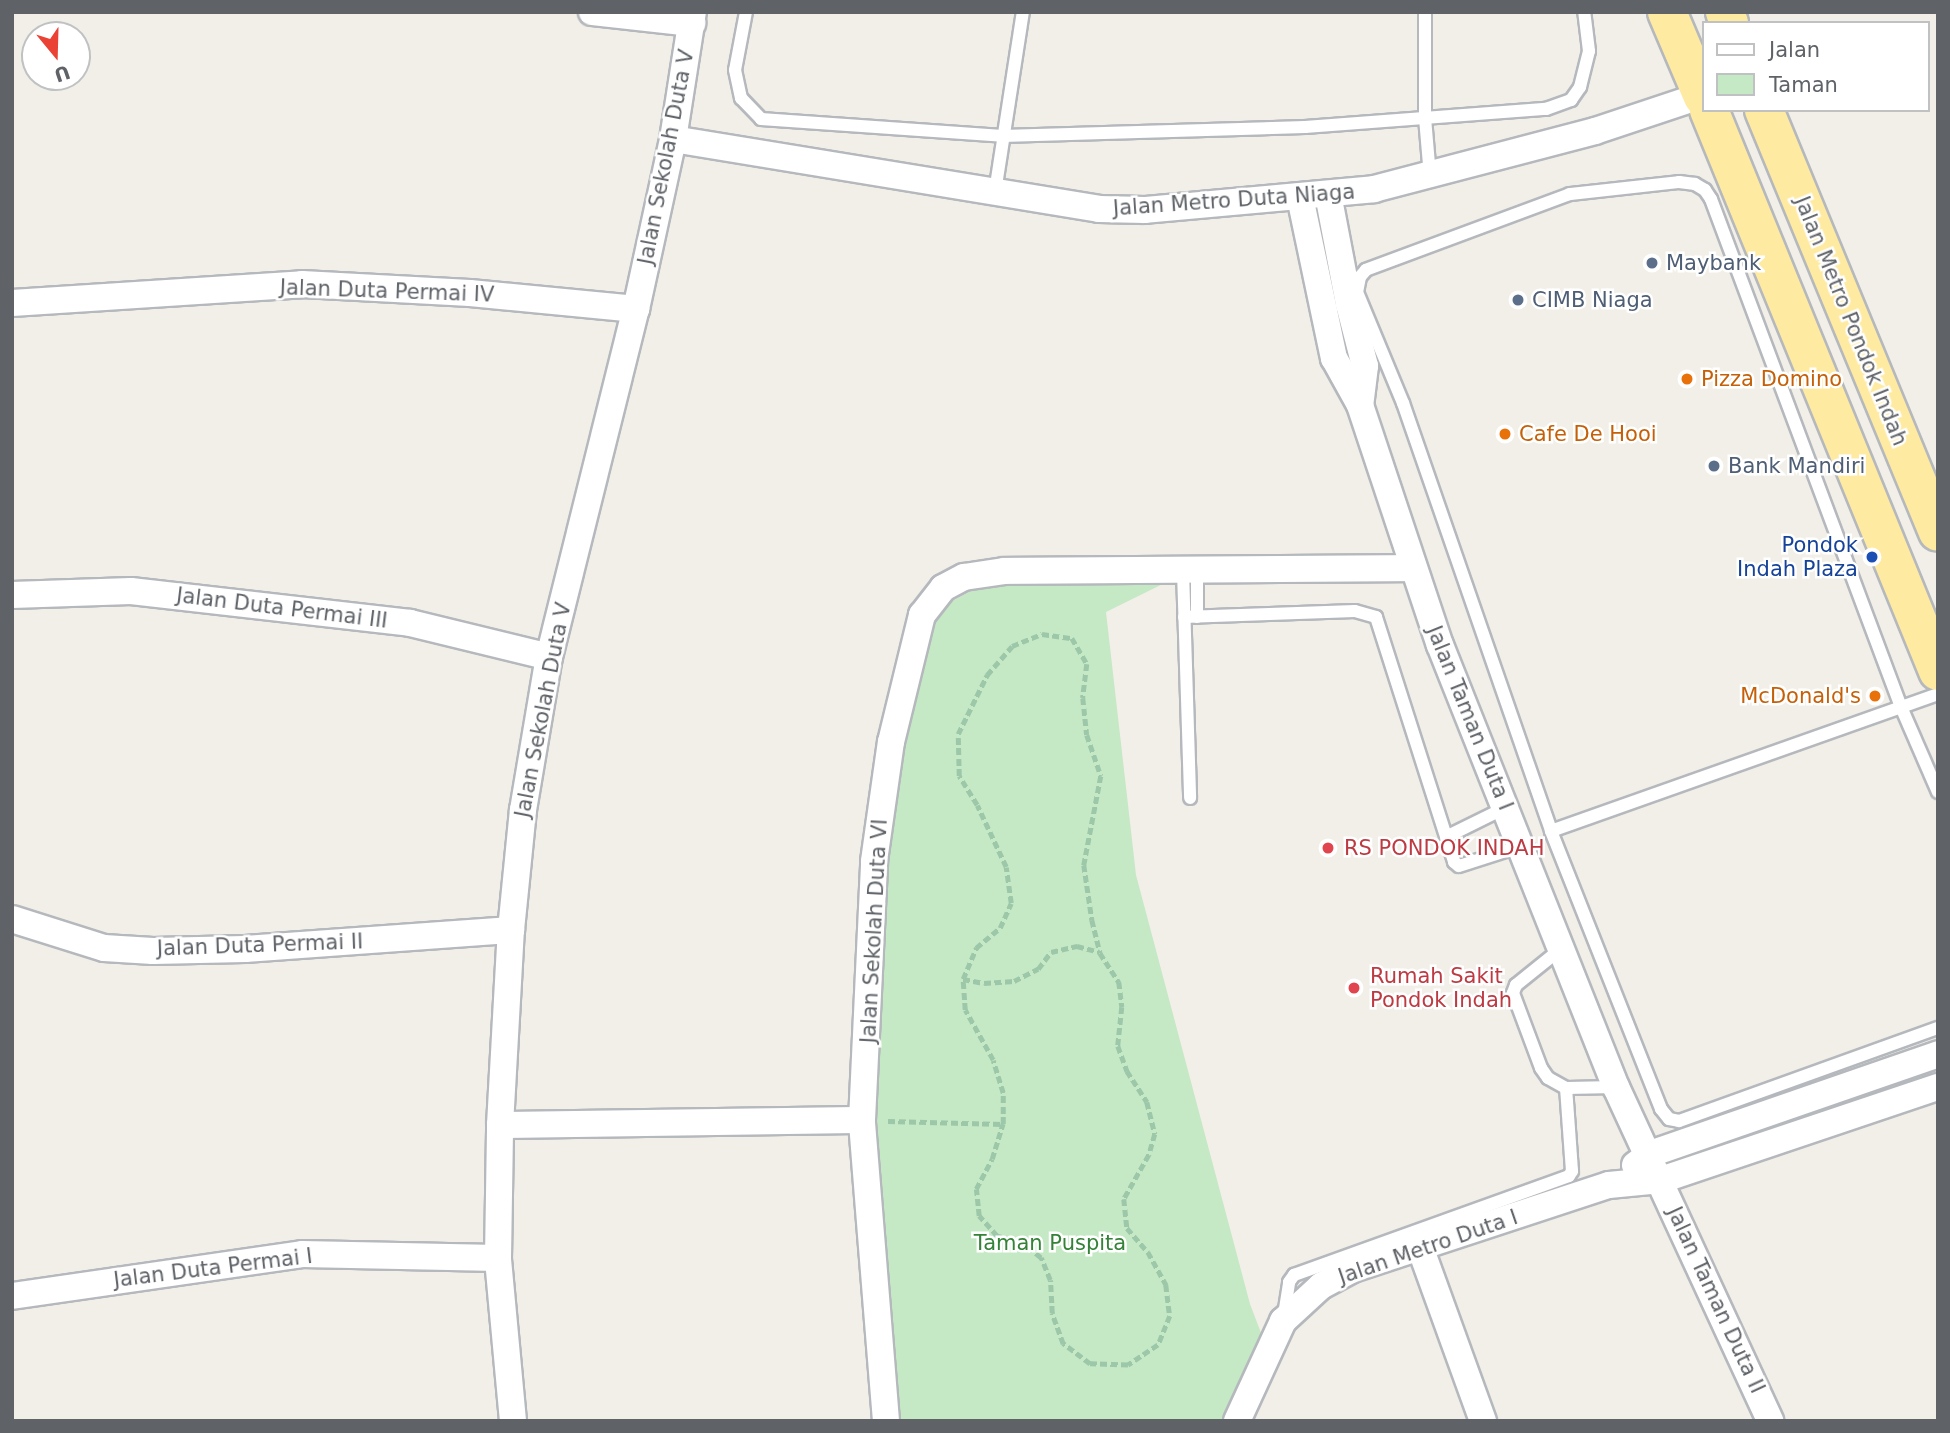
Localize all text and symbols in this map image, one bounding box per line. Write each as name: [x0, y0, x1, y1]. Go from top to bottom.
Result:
north arrow: [21, 21, 91, 91]
legend: [1702, 21, 1929, 112]
text: Jalan: [1769, 38, 1820, 62]
street label: Jalan Sekolah Duta V: [633, 47, 699, 267]
text: U: [51, 61, 73, 87]
text: Taman: [1769, 73, 1838, 97]
street label: Jalan Metro Duta Niaga: [1112, 179, 1356, 221]
street label: Jalan Metro Pondok Indah: [1789, 193, 1913, 449]
place label: Maybank: [1666, 250, 1761, 276]
marker: Maybank: [1644, 255, 1660, 271]
street label: Jalan Duta Permai IV: [279, 275, 495, 307]
place label: CIMB Niaga: [1532, 287, 1653, 313]
marker: CIMB Niaga: [1510, 292, 1526, 308]
place label: Pizza Domino: [1701, 366, 1842, 392]
marker: Pizza Domino: [1679, 371, 1695, 387]
place label: Cafe De Hooi: [1519, 421, 1657, 447]
marker: Cafe De Hooi: [1497, 426, 1513, 442]
place label: Bank Mandiri: [1728, 453, 1865, 479]
marker: Bank Mandiri: [1706, 458, 1722, 474]
place label: Pondok Indah Plaza: [1737, 532, 1858, 582]
marker: Pondok Indah Plaza: [1864, 549, 1880, 565]
street label: Jalan Duta Permai III: [175, 583, 389, 633]
street label: Jalan Sekolah Duta V: [510, 600, 576, 820]
street label: Jalan Taman Duta I: [1421, 622, 1519, 814]
place label: McDonald's: [1740, 683, 1861, 709]
marker: McDonald's: [1867, 688, 1883, 704]
street label: Jalan Sekolah Duta VI: [856, 818, 892, 1044]
place label: RS PONDOK INDAH: [1344, 835, 1545, 861]
marker: RS PONDOK INDAH: [1318, 838, 1338, 858]
street label: Jalan Duta Permai II: [156, 929, 364, 961]
place label: Rumah Sakit Pondok Indah: [1370, 963, 1512, 1013]
marker: Rumah Sakit Pondok Indah: [1344, 978, 1364, 998]
street label: Jalan Taman Duta II: [1662, 1203, 1770, 1397]
street label: Jalan Metro Duta I: [1335, 1204, 1521, 1290]
park label: Taman Puspita: [974, 1230, 1126, 1256]
street label: Jalan Duta Permai I: [112, 1243, 314, 1293]

